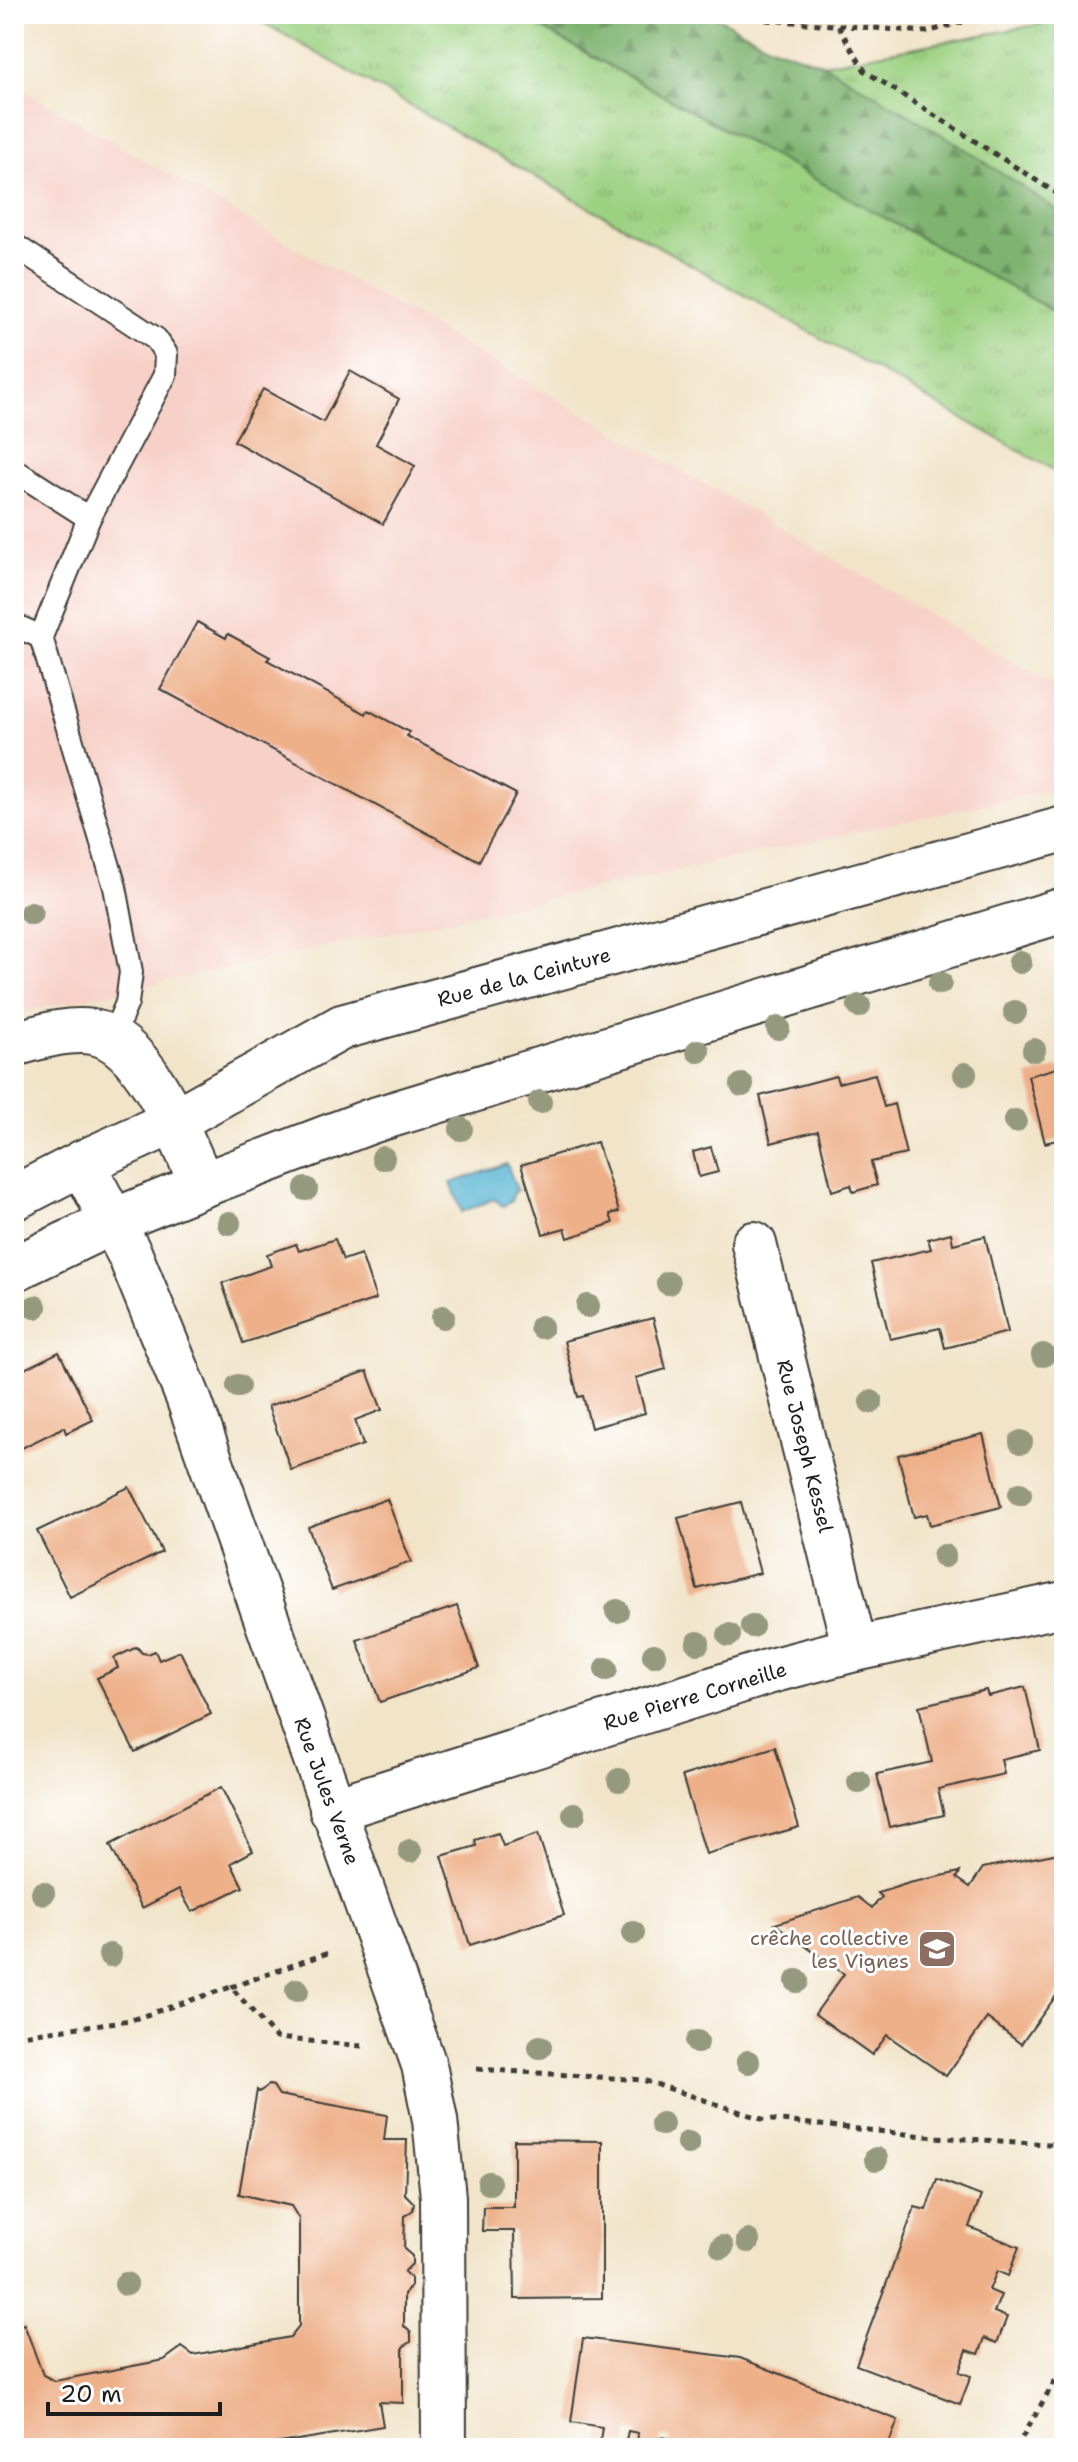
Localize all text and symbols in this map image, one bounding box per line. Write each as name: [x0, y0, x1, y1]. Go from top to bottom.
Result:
street label: Rue de la Ceinture: [434, 941, 614, 1013]
street label: Rue Joseph Kessel: [771, 1357, 839, 1535]
street label: Rue Pierre Corneille: [600, 1656, 790, 1736]
street label: Rue Jules Verne: [288, 1714, 366, 1868]
place label: crêche collective les Vignes: [750, 1925, 909, 1974]
school or university icon: crêche collective les Vignes: [916, 1928, 958, 1970]
scale bar: [48, 2366, 220, 2416]
text: 20 m: [60, 2378, 122, 2410]

